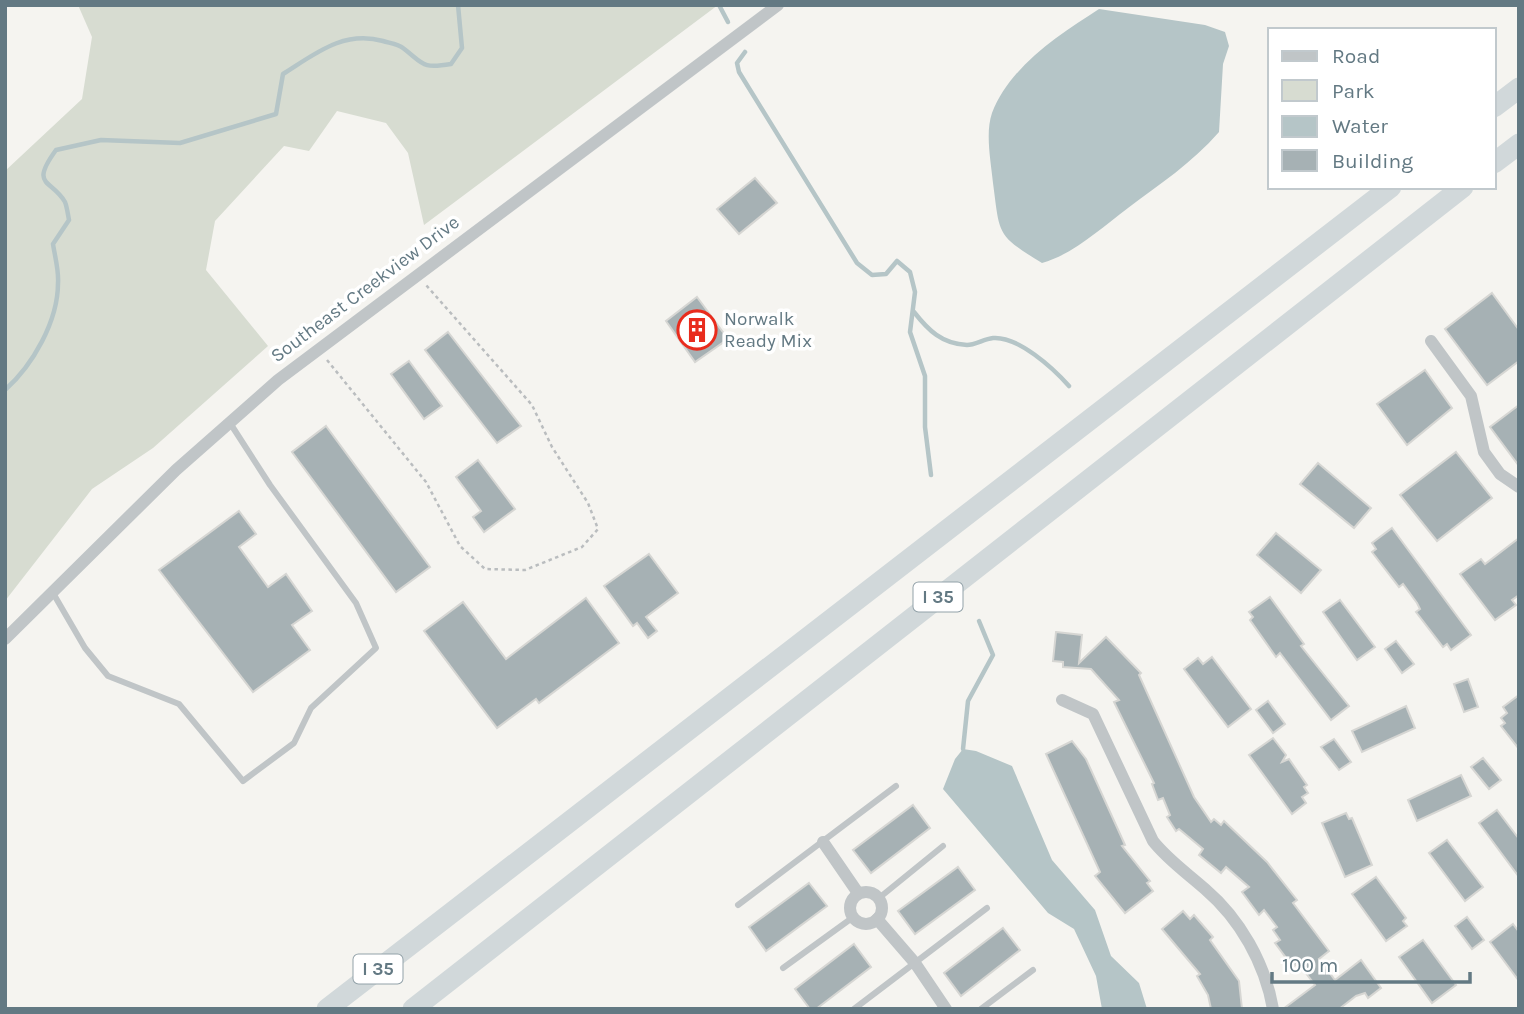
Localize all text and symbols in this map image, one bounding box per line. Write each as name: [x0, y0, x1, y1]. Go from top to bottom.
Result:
legend: [1268, 28, 1496, 189]
text: Road: [1332, 44, 1380, 68]
text: Park: [1332, 79, 1375, 103]
text: Water: [1332, 114, 1388, 138]
text: Building: [1332, 149, 1413, 173]
street label: Southeast Creekview Drive: [266, 211, 464, 367]
place label: Norwalk Ready Mix: [724, 308, 812, 352]
building icon: Norwalk Ready Mix: [676, 309, 718, 351]
road number: I 35: [914, 582, 962, 612]
scale bar: [1272, 940, 1470, 984]
text: 100 m: [1282, 953, 1339, 977]
road number: I 35: [354, 954, 402, 984]

